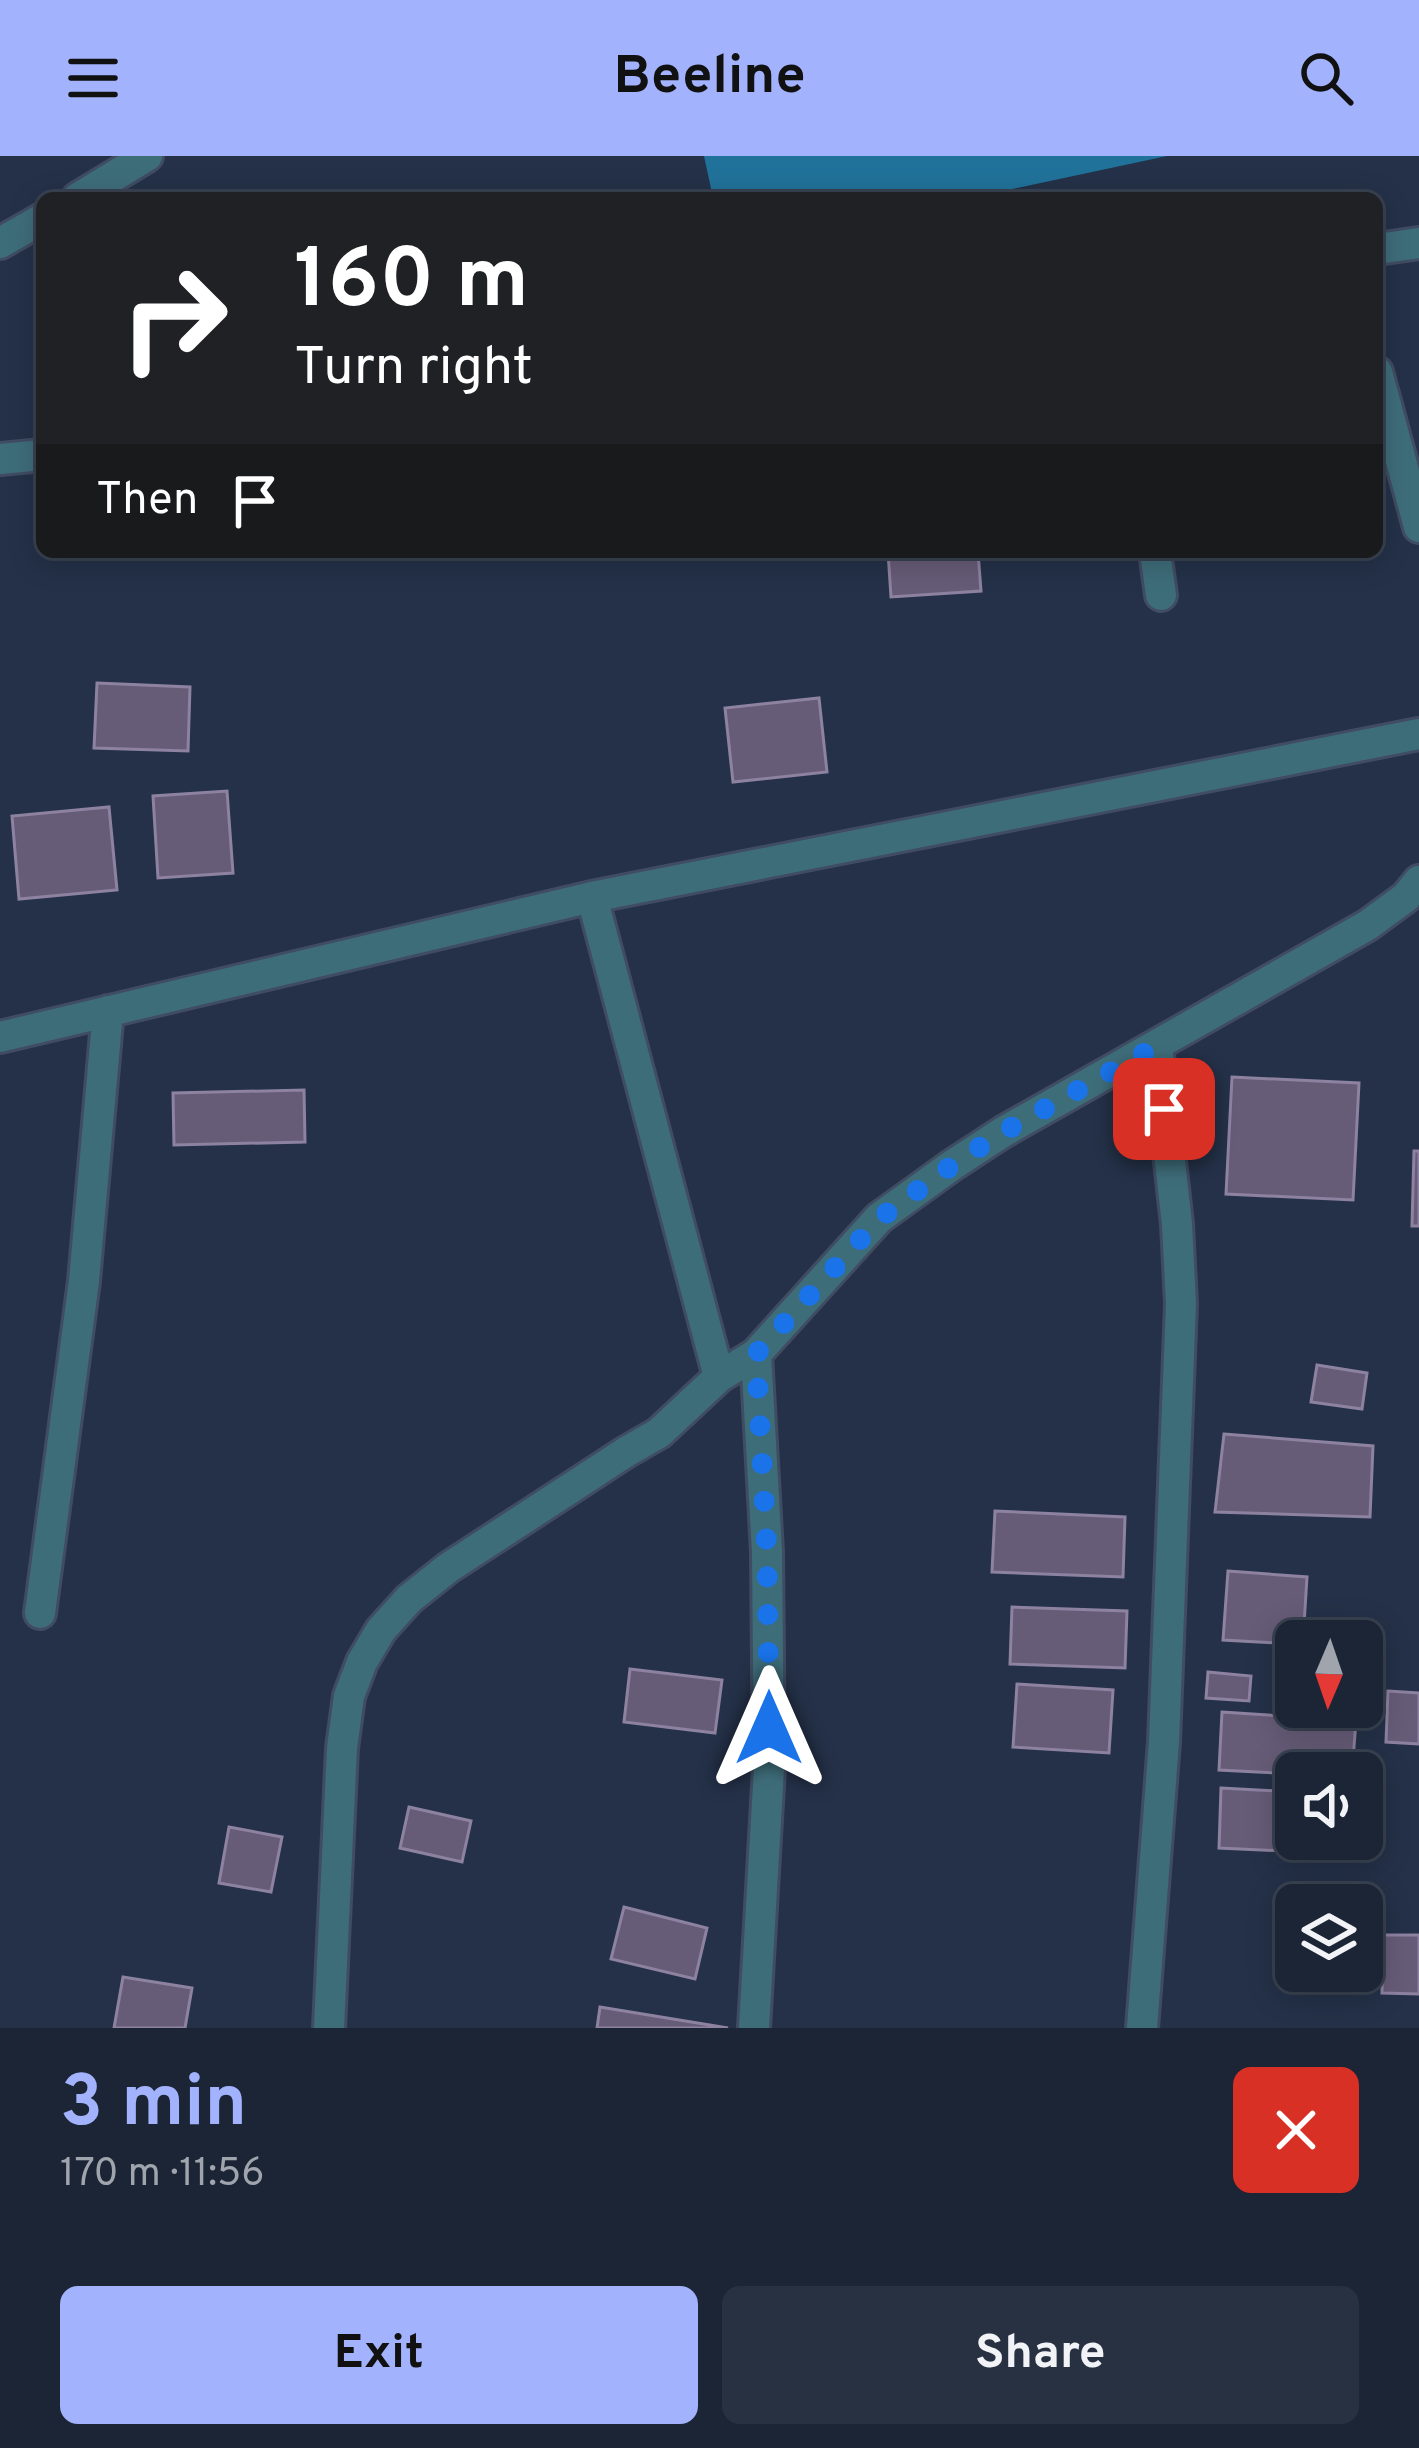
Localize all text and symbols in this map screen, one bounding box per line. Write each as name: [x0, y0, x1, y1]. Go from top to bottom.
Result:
text: Beeline: [613, 44, 806, 113]
icon: menu: [60, 45, 126, 111]
icon: search: [1293, 45, 1359, 111]
text: 160 m: [294, 231, 529, 337]
icon: right: [96, 240, 252, 396]
text: Turn right: [294, 335, 533, 404]
icon: arrive: [222, 468, 288, 534]
text: Then: [96, 473, 198, 530]
pin: [1113, 1058, 1215, 1160]
icon: arrive: [1131, 1076, 1197, 1142]
north arrow: [1275, 1620, 1383, 1728]
map controls: [1275, 1620, 1383, 1992]
position arrow: [706, 1665, 832, 1791]
button: sound: [1275, 1752, 1383, 1860]
button: layers: [1275, 1884, 1383, 1992]
text: 3 min: [60, 2060, 247, 2152]
button: close: [1233, 2067, 1359, 2193]
text: 170 m · 11:56: [60, 2151, 265, 2200]
button: Exit: [60, 2286, 698, 2424]
button: Share: [722, 2286, 1359, 2424]

